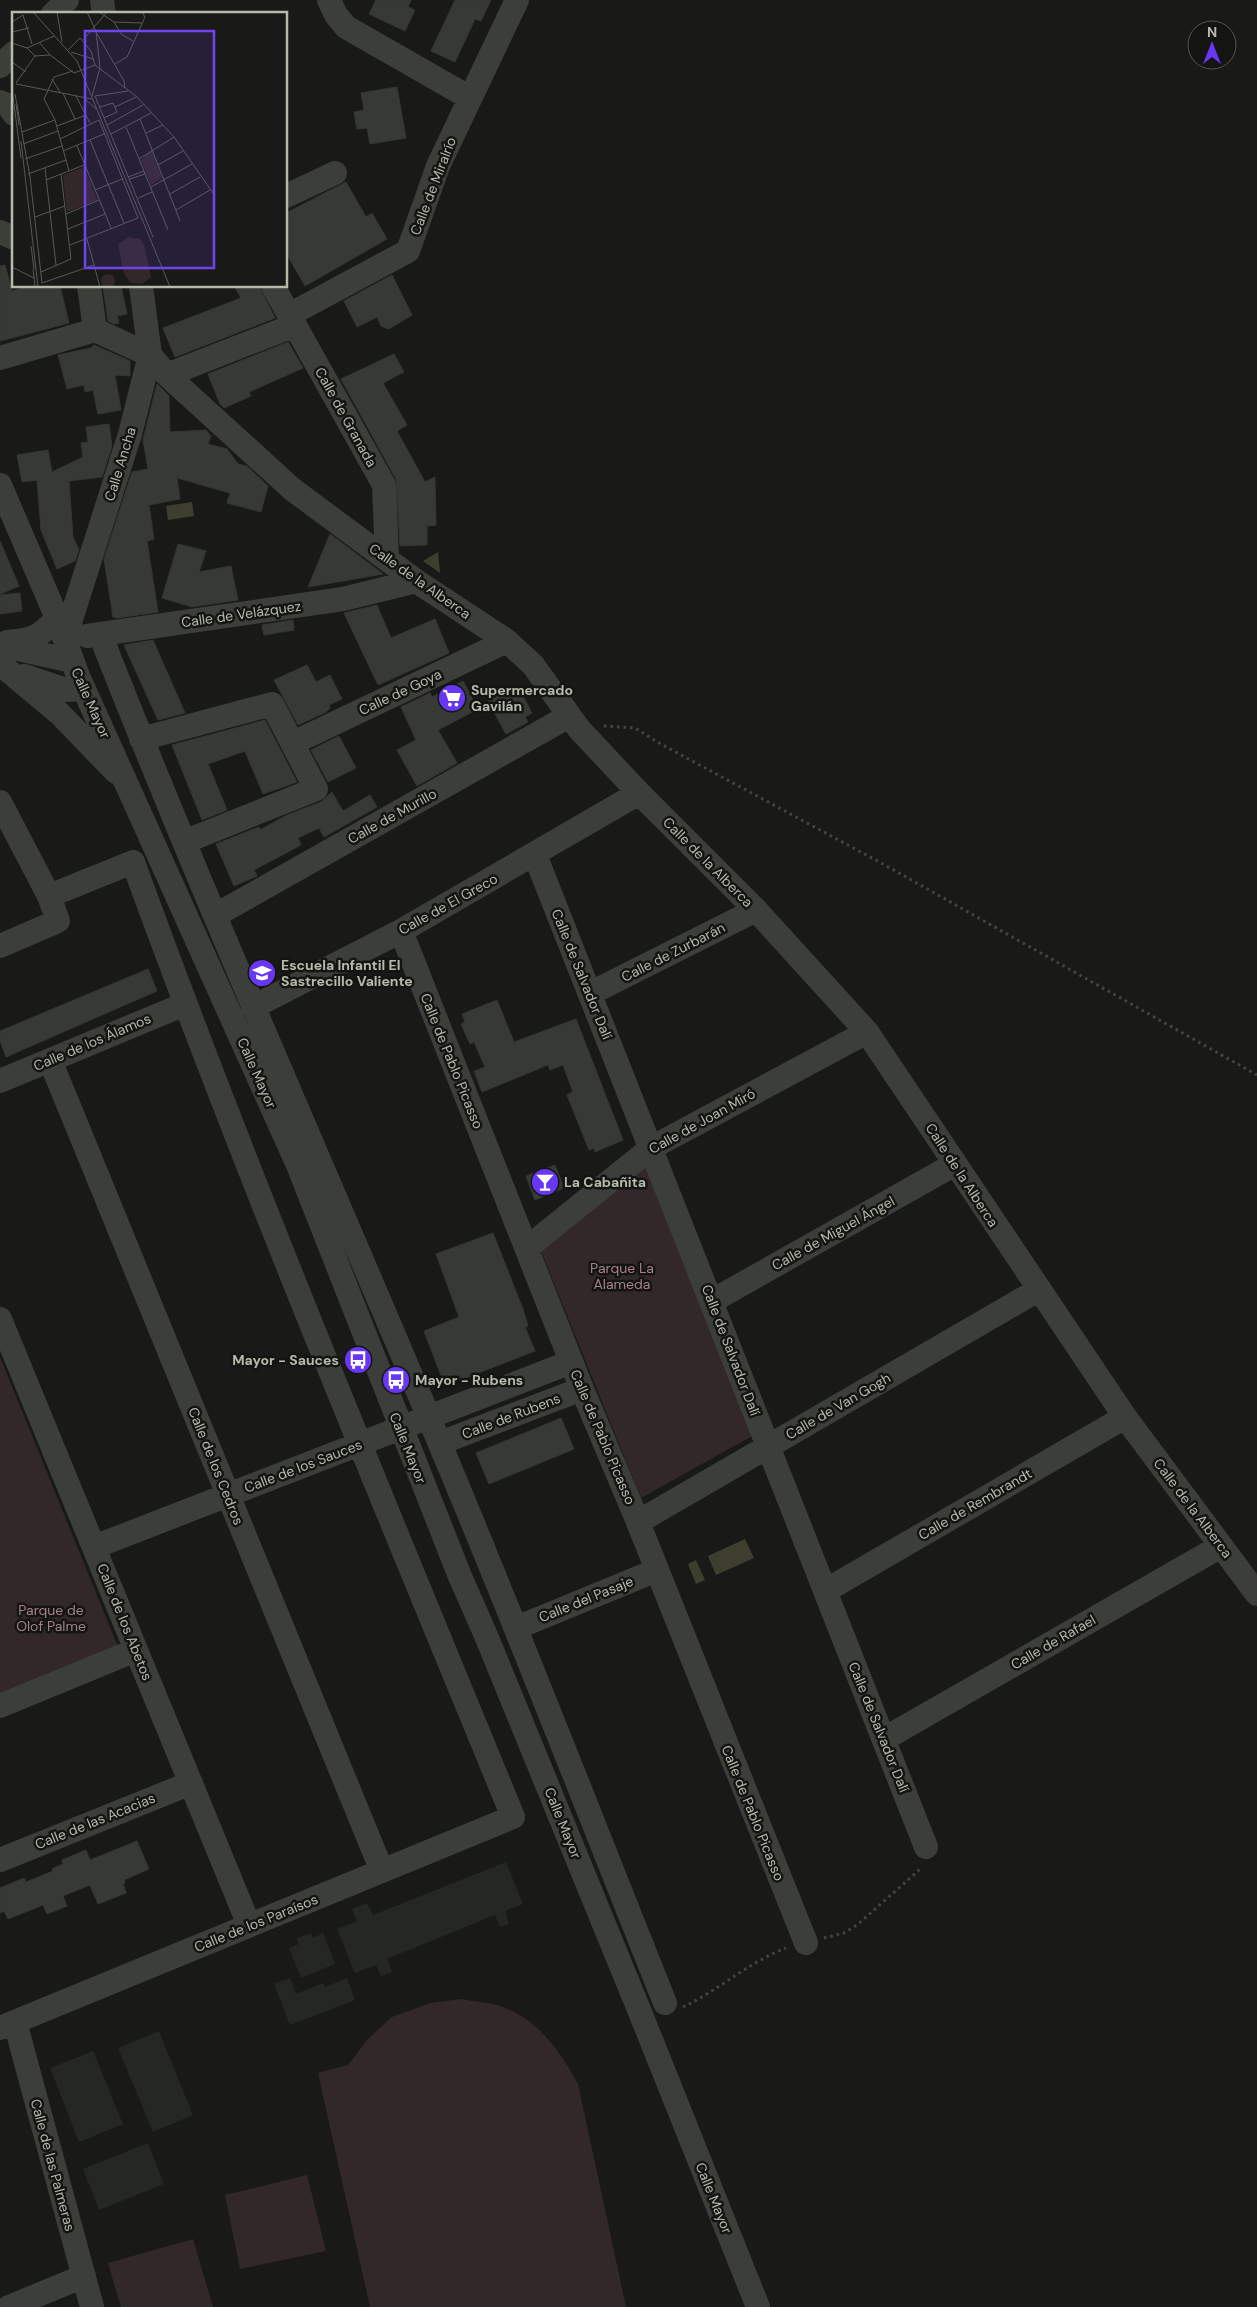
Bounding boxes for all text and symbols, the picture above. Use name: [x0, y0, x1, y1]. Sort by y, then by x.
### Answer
inset map: [12, 12, 288, 288]
north arrow: [1187, 20, 1237, 70]
text: N: [1207, 23, 1217, 41]
street label: Calle de Miralrío: [406, 134, 460, 238]
street label: Calle de Granada: [311, 364, 381, 470]
street label: Calle Ancha: [100, 425, 140, 503]
street label: Calle de la Alberca: [366, 539, 474, 623]
street label: Calle de Velázquez: [180, 597, 302, 631]
street label: Calle Mayor: [67, 665, 115, 741]
street label: Calle de Goya: [356, 665, 444, 719]
place label: Supermercado Gavilán: [471, 681, 573, 715]
supermarket icon: Supermercado Gavilán: [437, 683, 467, 713]
street label: Calle de Murillo: [344, 784, 440, 848]
street label: Calle de la Alberca: [659, 813, 757, 911]
street label: Calle de El Greco: [395, 869, 501, 939]
street label: Calle de Salvador Dalí: [548, 906, 617, 1043]
street label: Calle de Zurbarán: [618, 918, 728, 986]
place label: Escuela Infantil El Sastrecillo Valiente: [281, 956, 413, 990]
school or university icon: Escuela Infantil El Sastrecillo Valiente: [247, 958, 277, 988]
street label: Calle de Pablo Picasso: [417, 990, 487, 1132]
street label: Calle de los Álamos: [30, 1009, 154, 1075]
street label: Calle Mayor: [233, 1035, 281, 1111]
street label: Calle de Joan Miró: [646, 1084, 758, 1158]
street label: Calle de la Alberca: [922, 1120, 1002, 1230]
bar icon: La Cabañita: [530, 1167, 560, 1197]
place label: La Cabañita: [564, 1173, 646, 1191]
street label: Calle de Miguel Ángel: [768, 1192, 898, 1274]
park label: Parque La Alameda: [590, 1259, 654, 1293]
street label: Calle de Salvador Dalí: [698, 1282, 765, 1419]
bus stop icon: Mayor - Sauces: [343, 1345, 373, 1375]
place label: Mayor - Sauces: [232, 1351, 339, 1369]
bus stop icon: Mayor - Rubens: [381, 1365, 411, 1395]
street label: Calle de Pablo Picasso: [566, 1367, 640, 1507]
street label: Calle de Van Gogh: [782, 1369, 894, 1443]
place label: Mayor - Rubens: [415, 1371, 523, 1389]
street label: Calle de Rubens: [459, 1389, 563, 1443]
street label: Calle de los Cedros: [184, 1405, 248, 1527]
street label: Calle Mayor: [386, 1410, 430, 1486]
street label: Calle de los Sauces: [241, 1435, 365, 1497]
street label: Calle de la Alberca: [1150, 1455, 1236, 1561]
street label: Calle de Rembrandt: [915, 1464, 1035, 1544]
street label: Calle de los Abetos: [93, 1561, 157, 1683]
street label: Calle del Pasaje: [536, 1572, 636, 1626]
park label: Parque de Olof Palme: [16, 1601, 86, 1635]
street label: Calle de Rafael: [1007, 1610, 1099, 1674]
street label: Calle de Salvador Dalí: [845, 1659, 914, 1796]
street label: Calle de Pablo Picasso: [718, 1742, 788, 1884]
street label: Calle Mayor: [541, 1785, 585, 1861]
street label: Calle de las Acacias: [32, 1789, 158, 1853]
street label: Calle de los Paraísos: [191, 1890, 321, 1956]
street label: Calle de las Palmeras: [27, 2097, 79, 2233]
street label: Calle Mayor: [692, 2160, 736, 2236]

